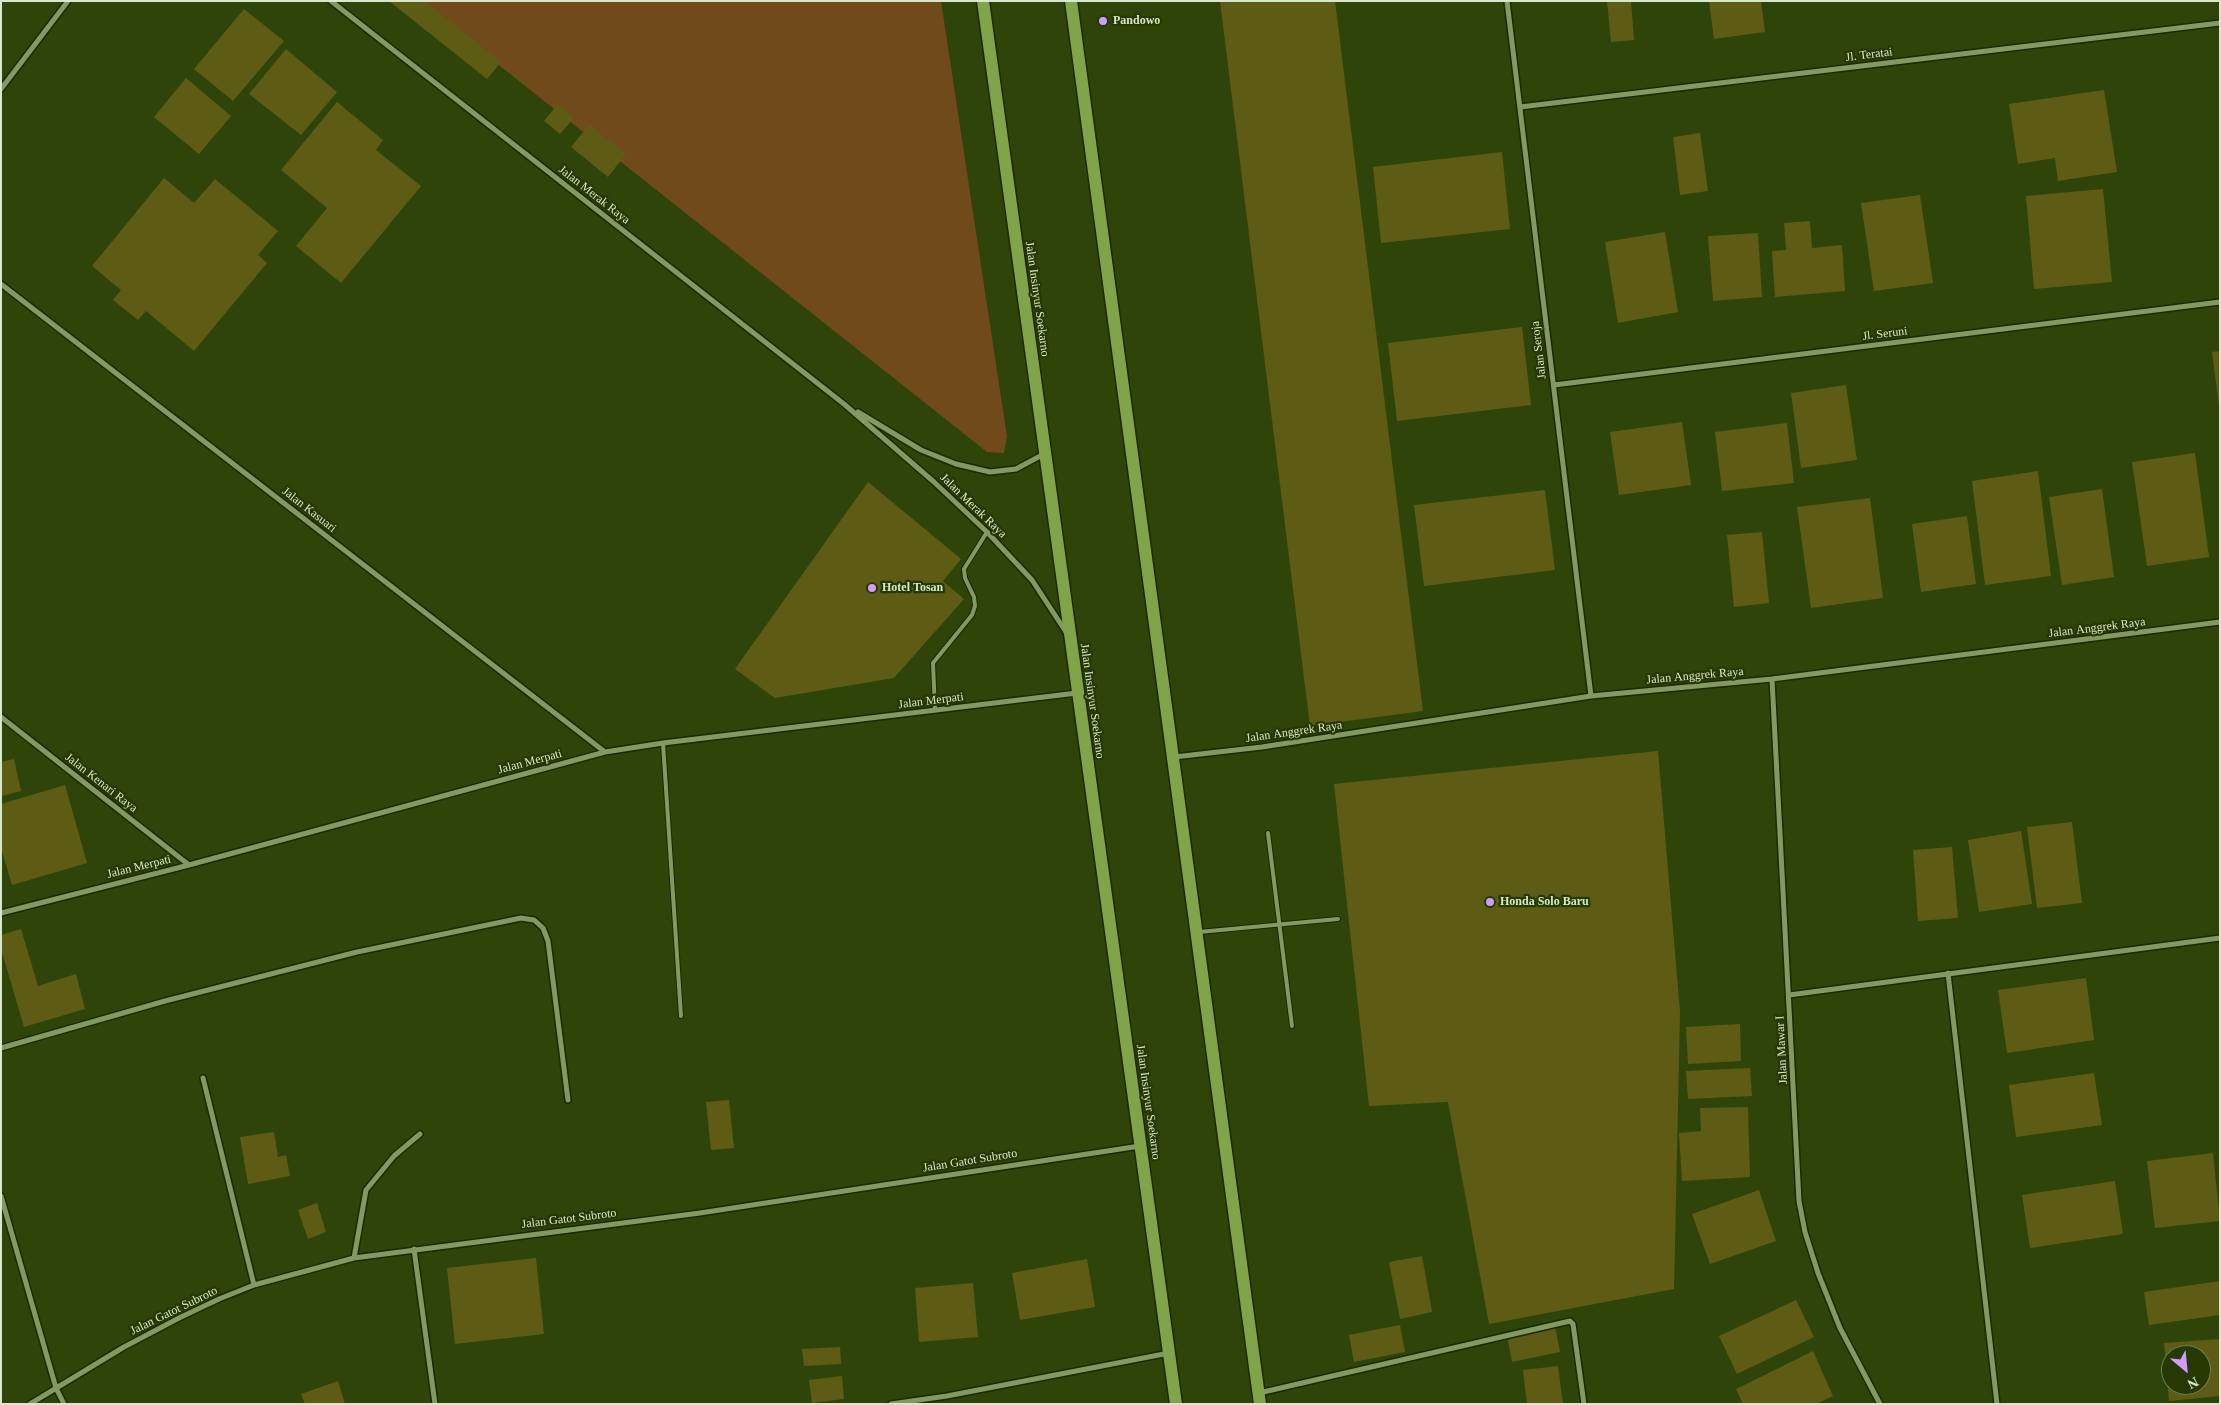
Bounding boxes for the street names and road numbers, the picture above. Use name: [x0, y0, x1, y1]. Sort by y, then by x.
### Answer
street label: Jl. Teratai: [1845, 45, 1893, 65]
street label: Jalan Merak Raya: [555, 163, 633, 227]
street label: Jalan Insinyur Soekarno: [1022, 241, 1052, 357]
street label: Jalan Seroja: [1528, 320, 1550, 380]
street label: Jl. Seruni: [1862, 324, 1908, 344]
street label: Jalan Merak Raya: [937, 471, 1009, 541]
street label: Jalan Kasuari: [279, 484, 339, 536]
street label: Jalan Anggrek Raya: [2048, 615, 2146, 641]
street label: Jalan Insinyur Soekarno: [1077, 643, 1107, 759]
street label: Jalan Anggrek Raya: [1646, 665, 1744, 687]
street label: Jalan Merpati: [898, 690, 964, 712]
street label: Jalan Anggrek Raya: [1245, 718, 1343, 746]
street label: Jalan Merpati: [496, 747, 564, 777]
street label: Jalan Kenari Raya: [62, 750, 140, 816]
street label: Jalan Merpati: [105, 852, 173, 882]
street label: Jalan Mawar I: [1773, 1015, 1791, 1085]
street label: Jalan Insinyur Soekarno: [1133, 1044, 1163, 1160]
street label: Jalan Gatot Subroto: [922, 1146, 1018, 1176]
street label: Jalan Gatot Subroto: [521, 1206, 617, 1232]
street label: Jalan Gatot Subroto: [128, 1284, 220, 1338]

